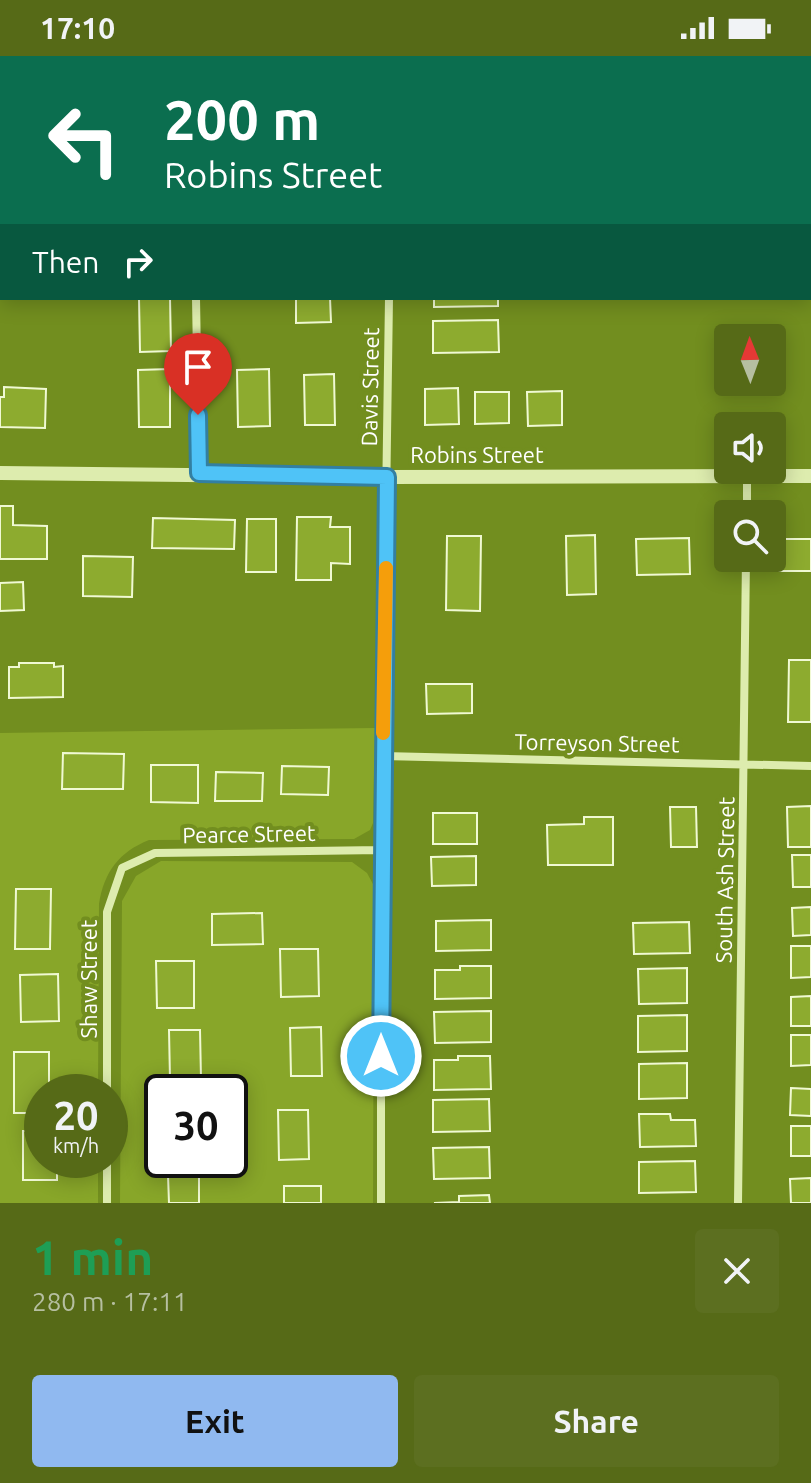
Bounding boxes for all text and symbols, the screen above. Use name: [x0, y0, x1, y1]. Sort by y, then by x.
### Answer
text: 17:10: [40, 11, 115, 45]
icon: left: [32, 88, 136, 192]
text: 200 m: [164, 88, 320, 151]
text: Robins Street: [164, 154, 382, 195]
icon: right: [116, 240, 160, 284]
text: Then: [32, 245, 100, 279]
north arrow: [714, 324, 786, 396]
map controls: [714, 324, 786, 572]
street label: Davis Street: [356, 327, 383, 447]
pin: [164, 333, 232, 415]
icon: arrive: [176, 345, 220, 389]
button: sound: [714, 412, 786, 484]
street label: Robins Street: [410, 442, 544, 467]
button: search: [714, 500, 786, 572]
street label: Torreyson Street: [514, 729, 680, 756]
street label: South Ash Street: [711, 796, 738, 963]
street label: Pearce Street: [182, 820, 316, 847]
street label: Shaw Street: [76, 919, 101, 1038]
position arrow: [339, 1014, 423, 1098]
speed limit sign: 30: [144, 1074, 248, 1178]
text: 20: [53, 1093, 99, 1138]
text: km/h: [53, 1134, 99, 1157]
button: close: [695, 1229, 779, 1313]
text: 1 min: [32, 1230, 153, 1284]
text: 280 m · 17:11: [32, 1287, 188, 1316]
button: Exit: [32, 1375, 398, 1467]
button: Share: [414, 1375, 779, 1467]

